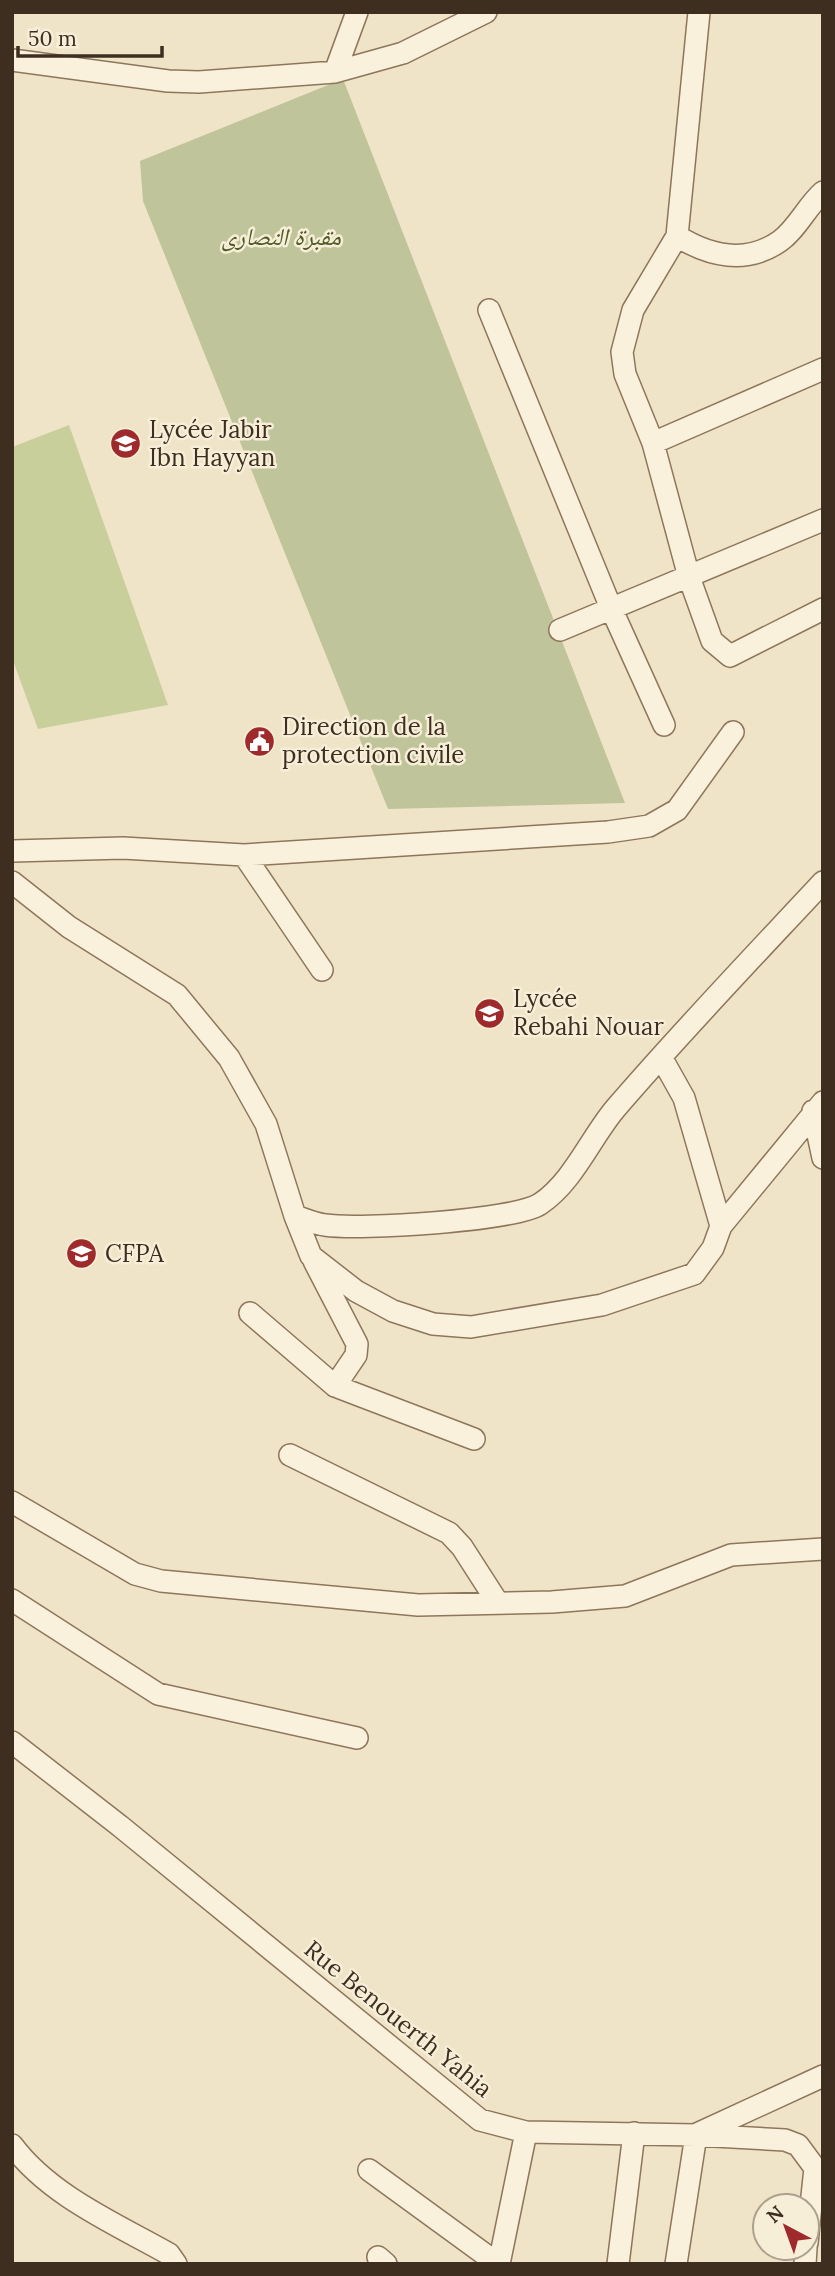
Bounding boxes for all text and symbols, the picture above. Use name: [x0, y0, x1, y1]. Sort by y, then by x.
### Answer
scale bar: [18, 14, 161, 58]
text: 50 m: [28, 25, 77, 52]
park label: مقبرة النصارى: [221, 221, 341, 252]
place label: Lycée Jabir Ibn Hayyan: [149, 414, 275, 473]
school or university icon: Lycée Jabir Ibn Hayyan: [109, 427, 143, 461]
place label: Direction de la protection civile: [282, 711, 464, 770]
public building icon: Direction de la protection civile: [242, 724, 276, 758]
place label: Lycée Rebahi Nouar: [513, 983, 664, 1042]
school or university icon: Lycée Rebahi Nouar: [473, 996, 507, 1030]
school or university icon: CFPA: [65, 1237, 99, 1271]
place label: CFPA: [105, 1238, 165, 1269]
street label: Rue Benouerth Yahia: [298, 1933, 499, 2104]
north arrow: [751, 2192, 821, 2262]
text: N: [761, 2200, 788, 2228]

